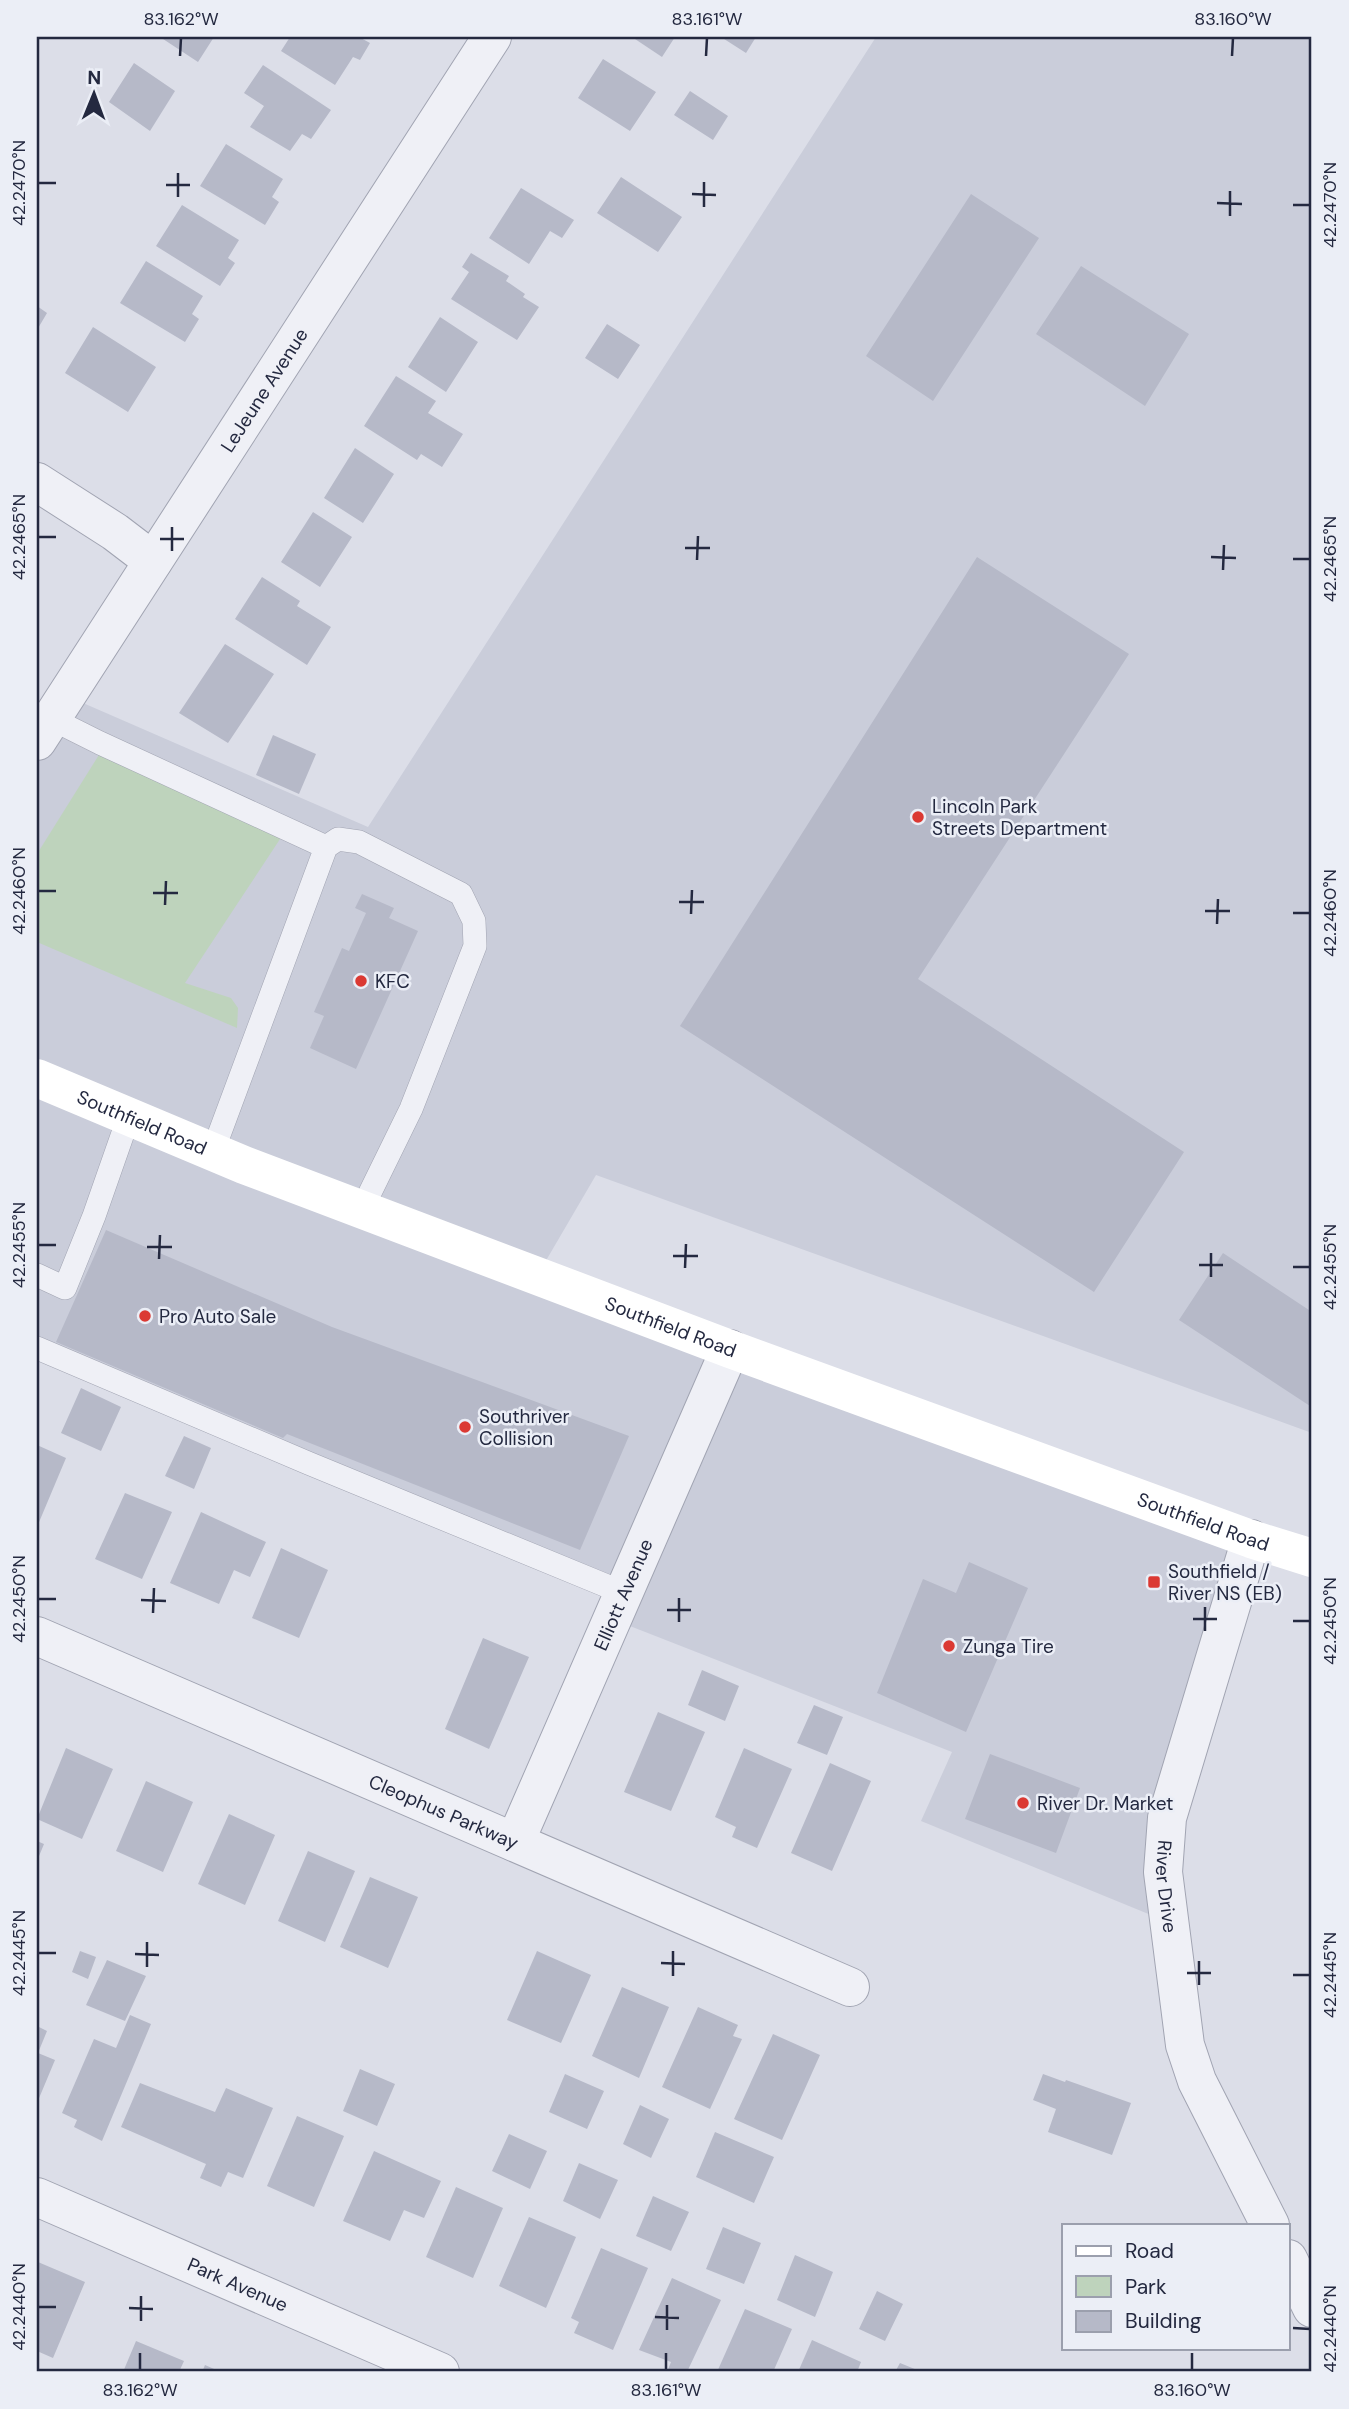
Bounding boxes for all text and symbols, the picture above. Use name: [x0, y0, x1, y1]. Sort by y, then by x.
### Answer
text: 83.162°W: [143, 7, 219, 31]
text: 83.161°W: [672, 7, 742, 31]
text: 83.160°W: [1194, 7, 1272, 31]
north arrow: [60, 60, 130, 130]
text: N: [87, 65, 101, 90]
text: 42.2470°N: [7, 140, 31, 226]
text: 42.2470°N: [1318, 162, 1342, 248]
street label: LeJeune Avenue: [215, 323, 314, 457]
text: 42.2465°N: [7, 494, 31, 580]
text: 42.2465°N: [1318, 516, 1342, 602]
place label: Lincoln Park Streets Department: [932, 794, 1107, 841]
marker: Lincoln Park Streets Department: [910, 809, 926, 825]
text: 42.2460°N: [7, 847, 31, 935]
text: 42.2460°N: [1318, 869, 1342, 957]
place label: KFC: [375, 969, 410, 994]
marker: KFC: [353, 973, 369, 989]
street label: Southfield Road: [73, 1084, 211, 1161]
text: 42.2455°N: [7, 1202, 31, 1288]
text: 42.2455°N: [1318, 1224, 1342, 1310]
street label: Southfield Road: [601, 1291, 740, 1363]
place label: Pro Auto Sale: [159, 1304, 276, 1329]
marker: Pro Auto Sale: [137, 1308, 153, 1324]
place label: Southriver Collision: [479, 1404, 570, 1451]
marker: Southriver Collision: [457, 1419, 473, 1435]
street label: Southfield Road: [1134, 1487, 1272, 1557]
street label: Elliott Avenue: [588, 1535, 659, 1654]
text: 42.2450°N: [7, 1555, 31, 1643]
place label: Southfield / River NS (EB): [1168, 1559, 1282, 1606]
marker: Southfield / River NS (EB): [1146, 1574, 1162, 1590]
text: 42.2450°N: [1318, 1577, 1342, 1665]
place label: Zunga Tire: [963, 1634, 1054, 1659]
marker: Zunga Tire: [941, 1638, 957, 1654]
street label: Cleophus Parkway: [365, 1769, 523, 1856]
place label: River Dr. Market: [1037, 1791, 1174, 1816]
marker: River Dr. Market: [1015, 1795, 1031, 1811]
street label: River Drive: [1150, 1839, 1183, 1934]
text: 42.2445°N: [7, 1910, 31, 1996]
text: 42.2445°N: [1318, 1932, 1342, 2018]
legend: [1062, 2224, 1290, 2350]
text: Road: [1125, 2237, 1174, 2265]
street label: Park Avenue: [184, 2252, 292, 2318]
text: 42.2440°N: [7, 2263, 31, 2351]
text: Park: [1125, 2273, 1167, 2301]
text: 42.2440°N: [1318, 2285, 1342, 2373]
text: Building: [1125, 2307, 1202, 2335]
text: 83.162°W: [102, 2378, 178, 2402]
text: 83.161°W: [631, 2378, 701, 2402]
text: 83.160°W: [1153, 2378, 1231, 2402]

